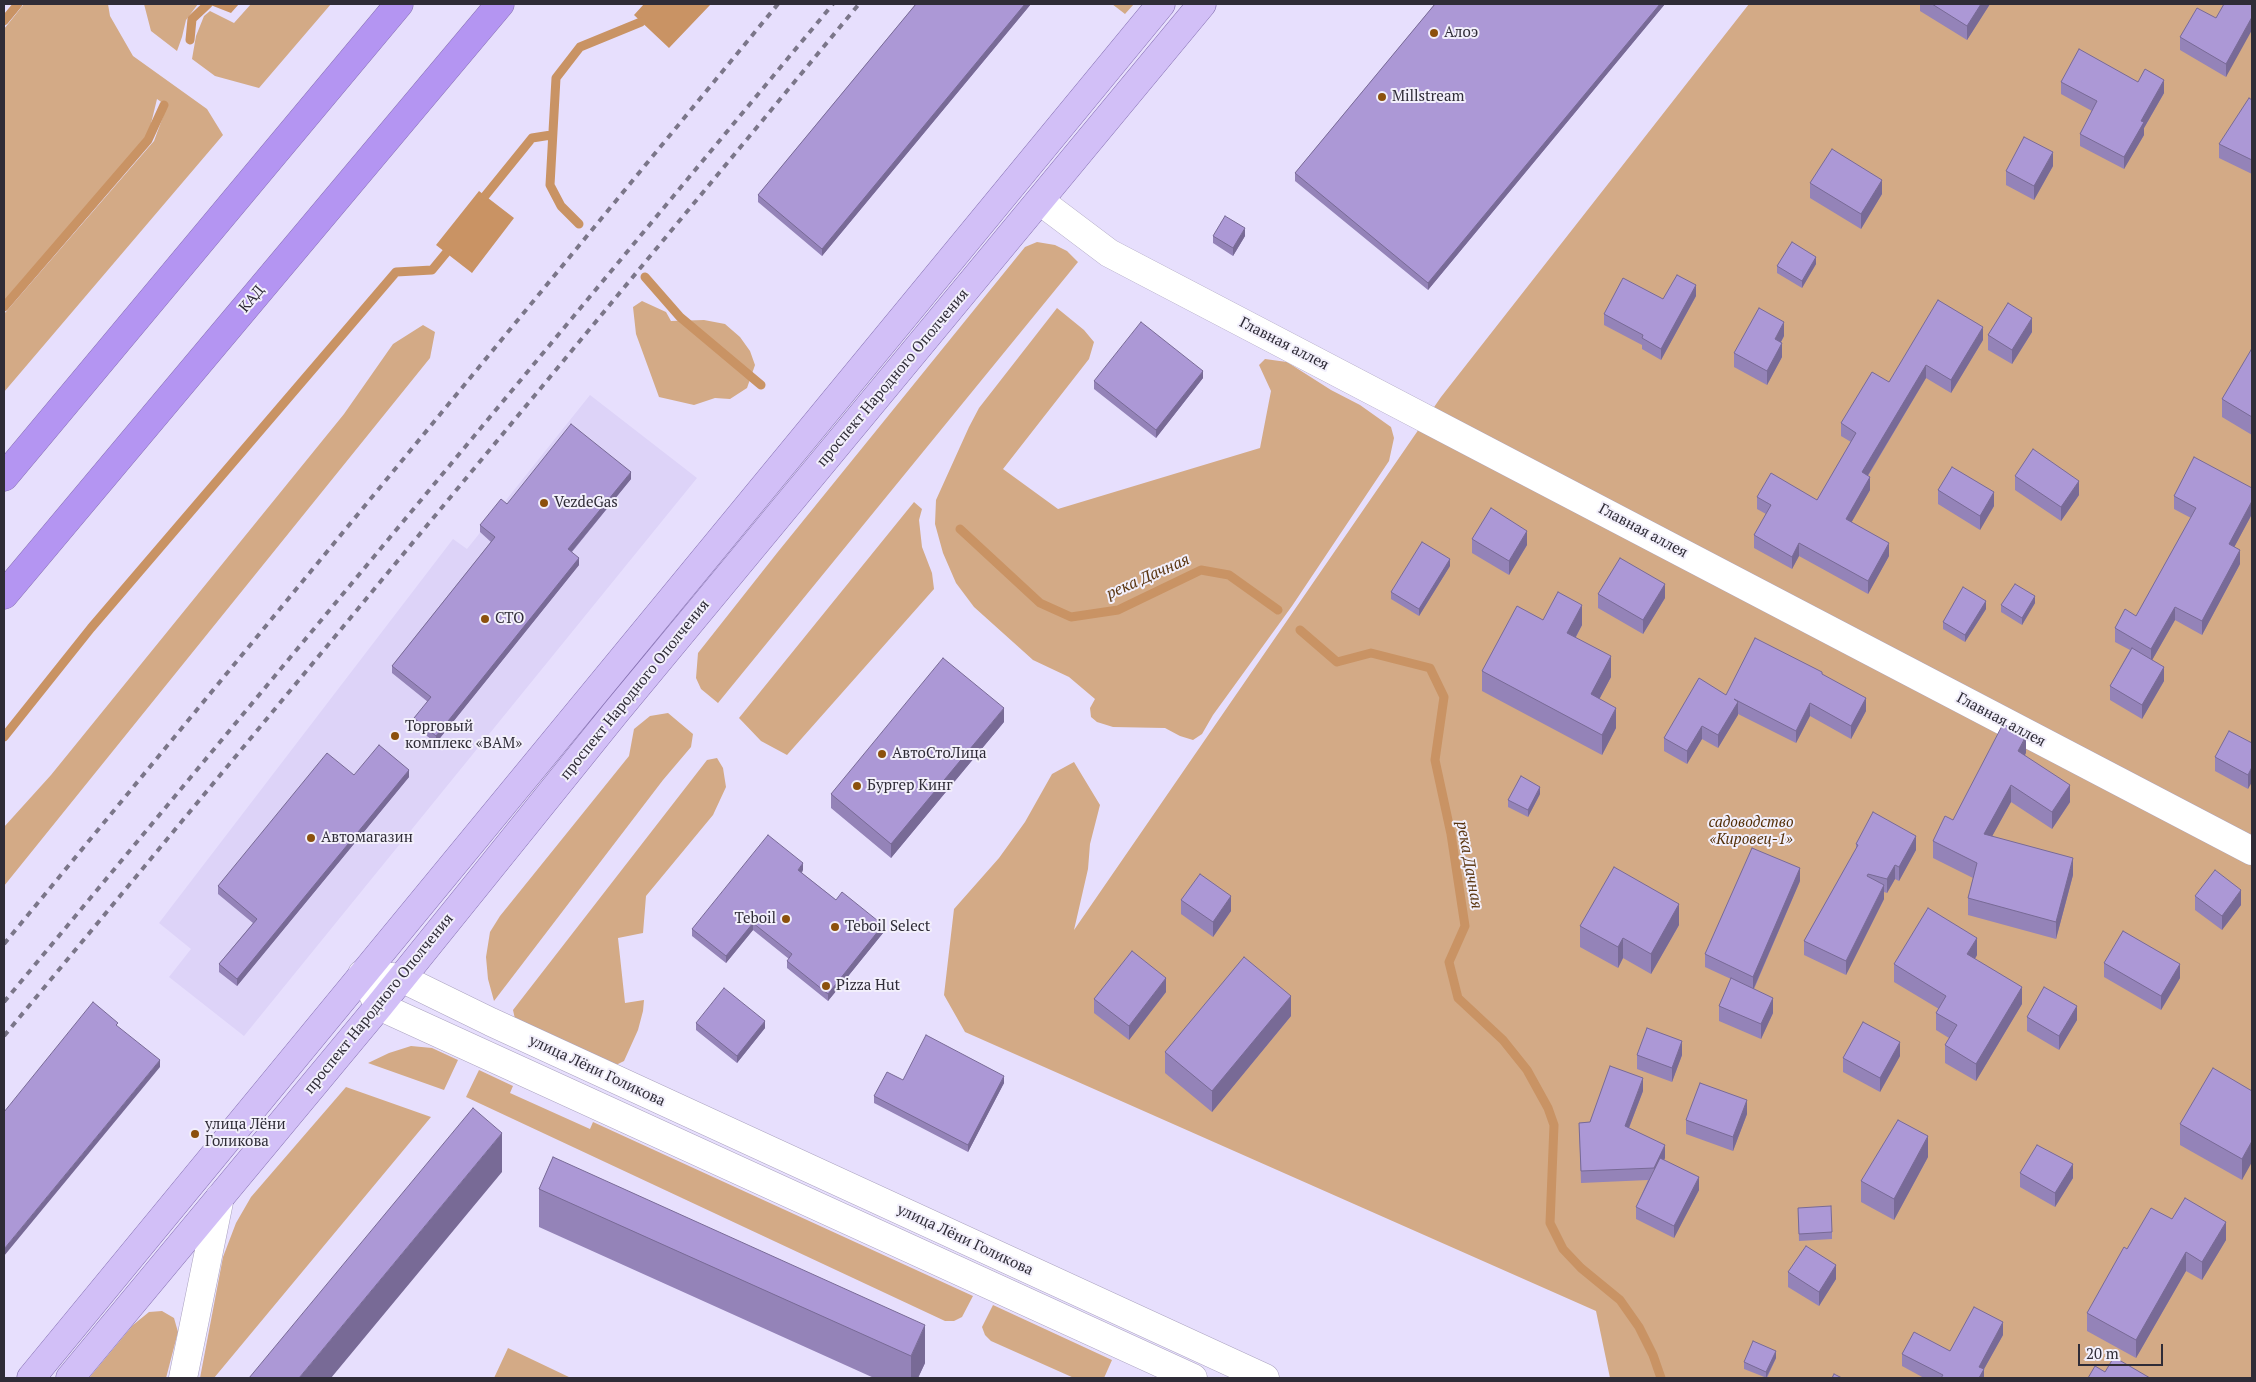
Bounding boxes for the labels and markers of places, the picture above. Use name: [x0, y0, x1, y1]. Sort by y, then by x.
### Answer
place label: Алоэ: [1444, 24, 1478, 42]
marker: Алоэ: [1428, 27, 1440, 39]
place label: Millstream: [1392, 88, 1464, 106]
marker: Millstream: [1376, 91, 1388, 103]
place label: VezdeGas: [554, 494, 618, 512]
marker: VezdeGas: [538, 497, 550, 509]
place label: СТО: [495, 610, 524, 628]
marker: СТО: [479, 613, 491, 625]
place label: Торговый комплекс «ВАМ»: [405, 718, 522, 753]
marker: Торговый комплекс «ВАМ»: [389, 730, 401, 742]
place label: АвтоСтоЛица: [892, 745, 987, 763]
marker: АвтоСтоЛица: [876, 748, 888, 760]
place label: Бургер Кинг: [867, 777, 953, 795]
marker: Бургер Кинг: [851, 780, 863, 792]
place label: Автомагазин: [321, 829, 413, 847]
marker: Автомагазин: [305, 832, 317, 844]
place label: Teboil: [735, 910, 776, 928]
marker: Teboil: [780, 913, 792, 925]
place label: Teboil Select: [845, 918, 930, 936]
marker: Teboil Select: [829, 921, 841, 933]
place label: Pizza Hut: [836, 977, 900, 995]
marker: Pizza Hut: [820, 980, 832, 992]
place label: улица Лёни Голикова: [205, 1116, 286, 1151]
marker: улица Лёни Голикова: [189, 1128, 201, 1140]

